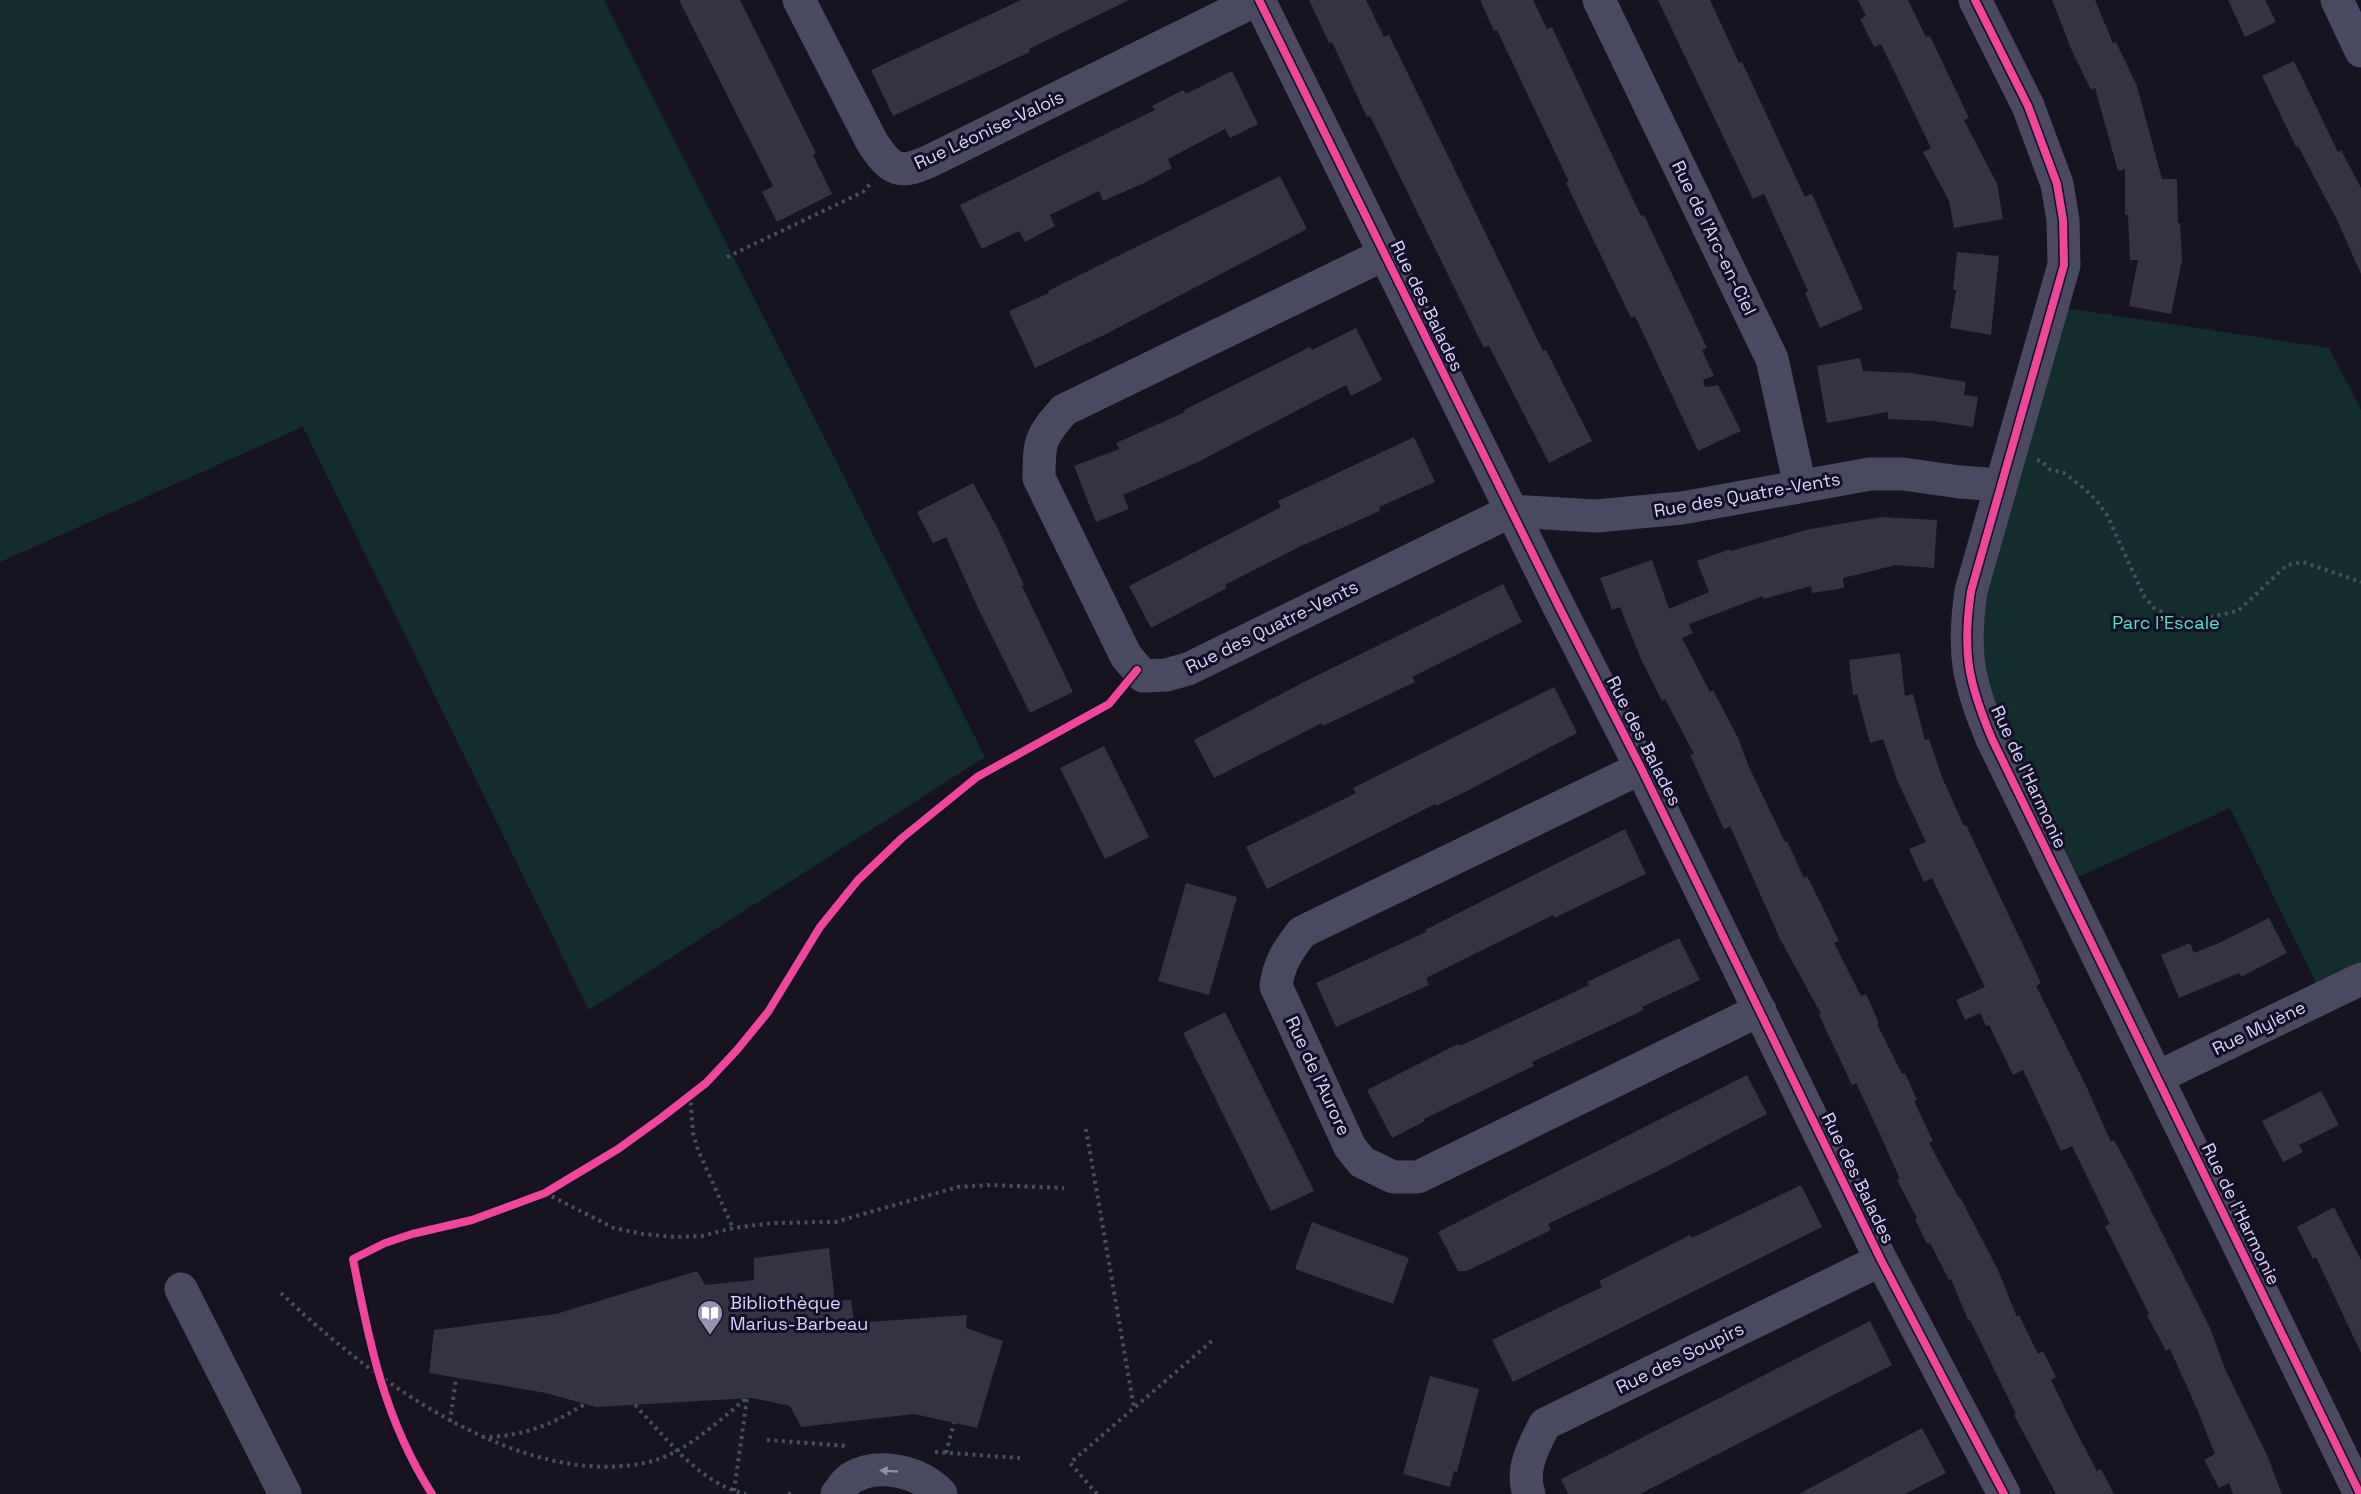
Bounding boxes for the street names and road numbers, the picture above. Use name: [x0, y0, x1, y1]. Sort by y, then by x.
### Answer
street label: Rue Léonise-Valois: [910, 85, 1067, 174]
street label: Rue de l'Arc-en-Ciel: [1667, 157, 1762, 319]
street label: Rue des Balades: [1386, 237, 1469, 375]
street label: Rue des Quatre-Vents: [1652, 467, 1842, 522]
street label: Rue des Quatre-Vents: [1182, 575, 1362, 678]
street label: Rue des Balades: [1602, 672, 1687, 809]
street label: Rue de l'Harmonie: [1986, 702, 2073, 852]
street label: Rue Mylène: [2208, 995, 2309, 1060]
street label: Rue de l'Aurore: [1281, 1012, 1356, 1139]
street label: Rue des Balades: [1817, 1109, 1900, 1247]
street label: Rue de l'Harmonie: [2197, 1139, 2286, 1289]
street label: Rue des Soupirs: [1612, 1317, 1747, 1398]

